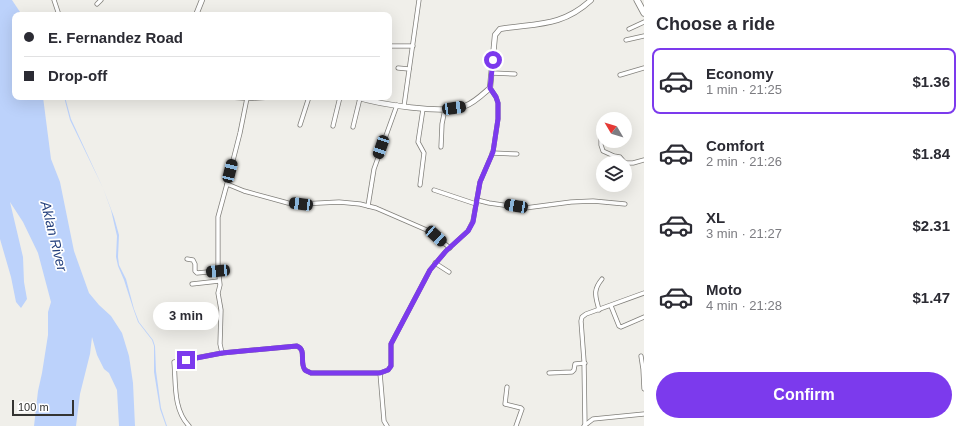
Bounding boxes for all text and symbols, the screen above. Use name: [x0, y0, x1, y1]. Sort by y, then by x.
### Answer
text: Choose a ride: [656, 14, 775, 34]
text: E. Fernandez Road: [48, 29, 183, 46]
route start: [484, 51, 502, 69]
icon: car: [658, 63, 694, 99]
text: Economy: [706, 65, 774, 82]
text: Drop-off: [48, 67, 107, 84]
text: $1.36: [912, 73, 950, 90]
text: 1 min · 21:25: [706, 82, 782, 97]
car: [441, 100, 467, 116]
north arrow: [596, 112, 632, 148]
map controls: [596, 112, 632, 192]
car: [371, 134, 391, 160]
icon: car: [658, 135, 694, 171]
text: Comfort: [706, 137, 764, 154]
text: $1.84: [912, 145, 950, 162]
text: 2 min · 21:26: [706, 154, 782, 169]
button: layers: [596, 156, 632, 192]
car: [221, 158, 239, 184]
car: [288, 197, 314, 211]
water label: Aklan River: [37, 198, 71, 274]
car: [503, 198, 529, 214]
icon: car: [658, 207, 694, 243]
text: XL: [706, 209, 725, 226]
text: $2.31: [912, 217, 950, 234]
car: [423, 224, 449, 248]
text: 3 min · 21:27: [706, 226, 782, 241]
car: [206, 264, 230, 278]
icon: car: [658, 279, 694, 315]
text: Moto: [706, 281, 742, 298]
text: $1.47: [912, 289, 950, 306]
text: 4 min · 21:28: [706, 298, 782, 313]
callout: 3 min: [153, 302, 219, 330]
text: 3 min: [169, 308, 203, 323]
route end: [177, 351, 195, 369]
button: Confirm: [656, 372, 952, 418]
scale bar: [12, 398, 74, 417]
text: 100 m: [18, 401, 49, 413]

